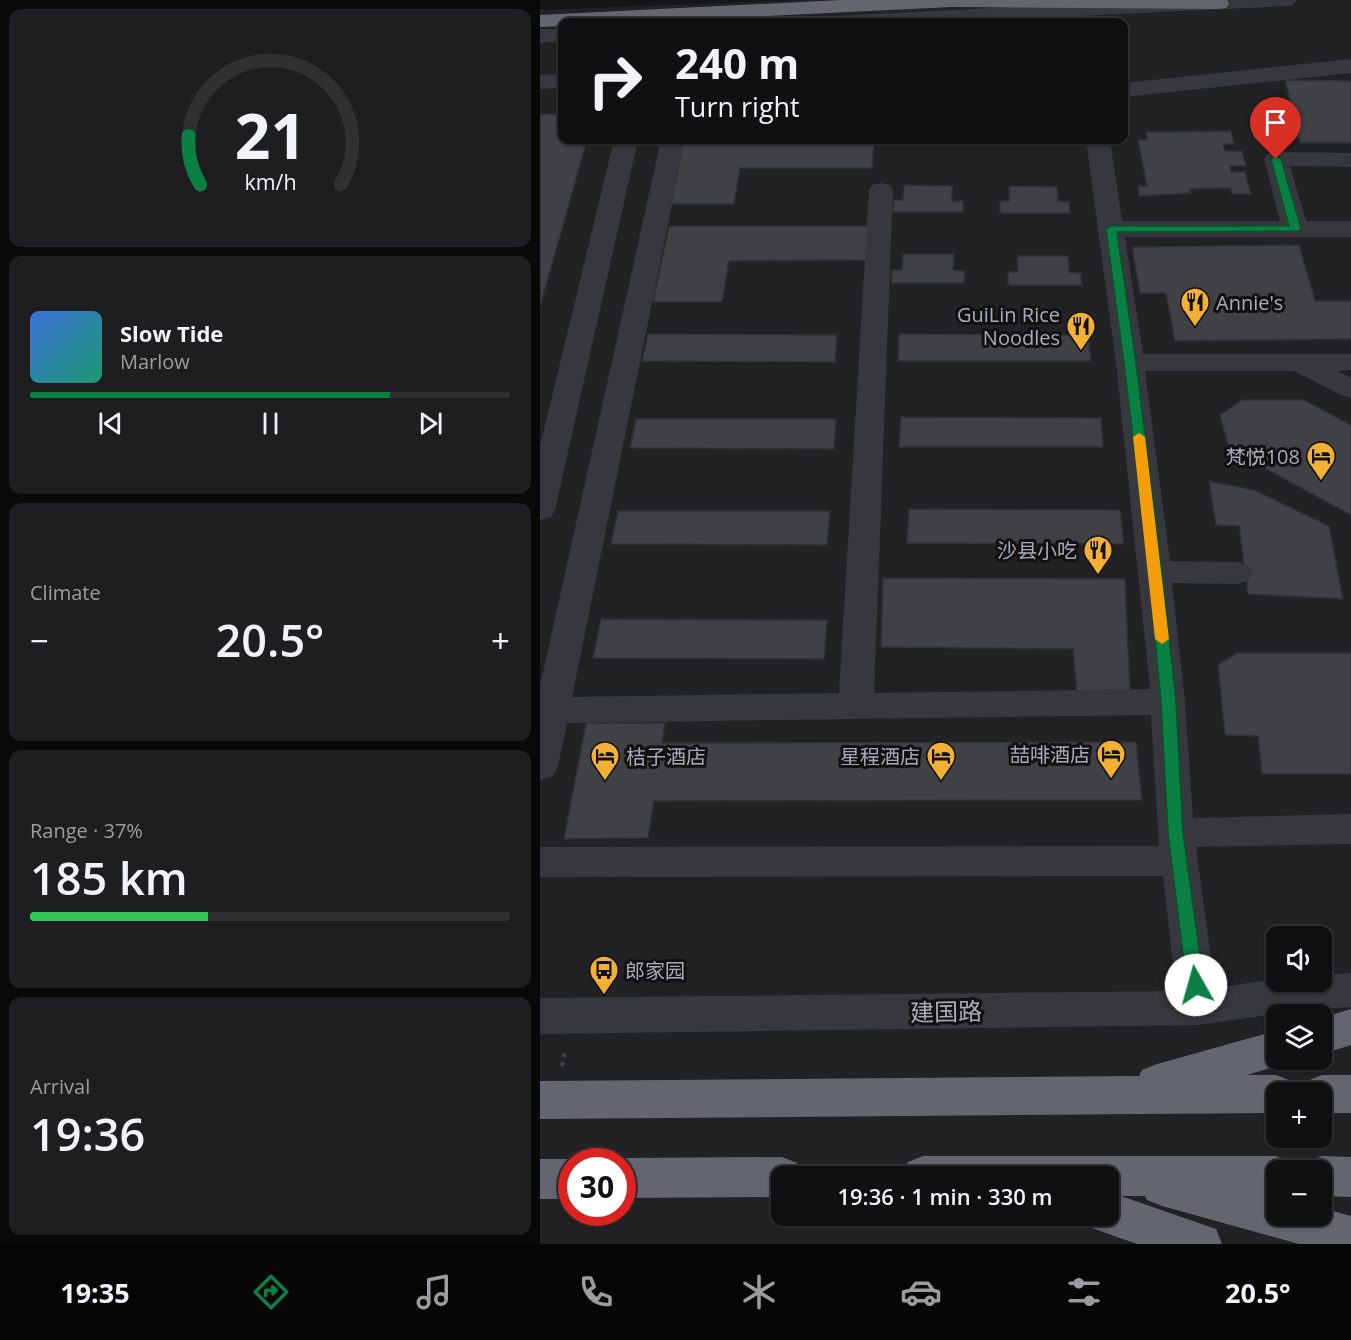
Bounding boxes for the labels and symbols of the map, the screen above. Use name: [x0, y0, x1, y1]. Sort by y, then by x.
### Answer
pin: [1250, 97, 1301, 159]
restaurant icon: Annie's: [1179, 286, 1211, 328]
place label: Annie's: [1216, 289, 1283, 316]
place label: GuiLin Rice Noodles: [957, 301, 1060, 351]
restaurant icon: GuiLin Rice Noodles: [1065, 310, 1097, 352]
hotel icon: 梵悦108: [1305, 440, 1337, 482]
place label: 梵悦108: [1226, 443, 1300, 470]
restaurant icon: 沙县小吃: [1082, 534, 1114, 576]
place label: 沙县小吃: [997, 537, 1077, 564]
hotel icon: 喆啡酒店: [1095, 738, 1127, 780]
hotel icon: 桔子酒店: [589, 740, 621, 782]
hotel icon: 星程酒店: [925, 740, 957, 782]
place label: 喆啡酒店: [1010, 741, 1090, 768]
place label: 桔子酒店: [626, 743, 706, 770]
place label: 星程酒店: [840, 743, 920, 770]
position arrow: [1164, 953, 1228, 1017]
bus stop icon: 郎家园: [588, 954, 620, 996]
place label: 郎家园: [625, 957, 685, 984]
street label: 建国路: [910, 994, 982, 1028]
speed limit sign: 30: [558, 1148, 636, 1226]

